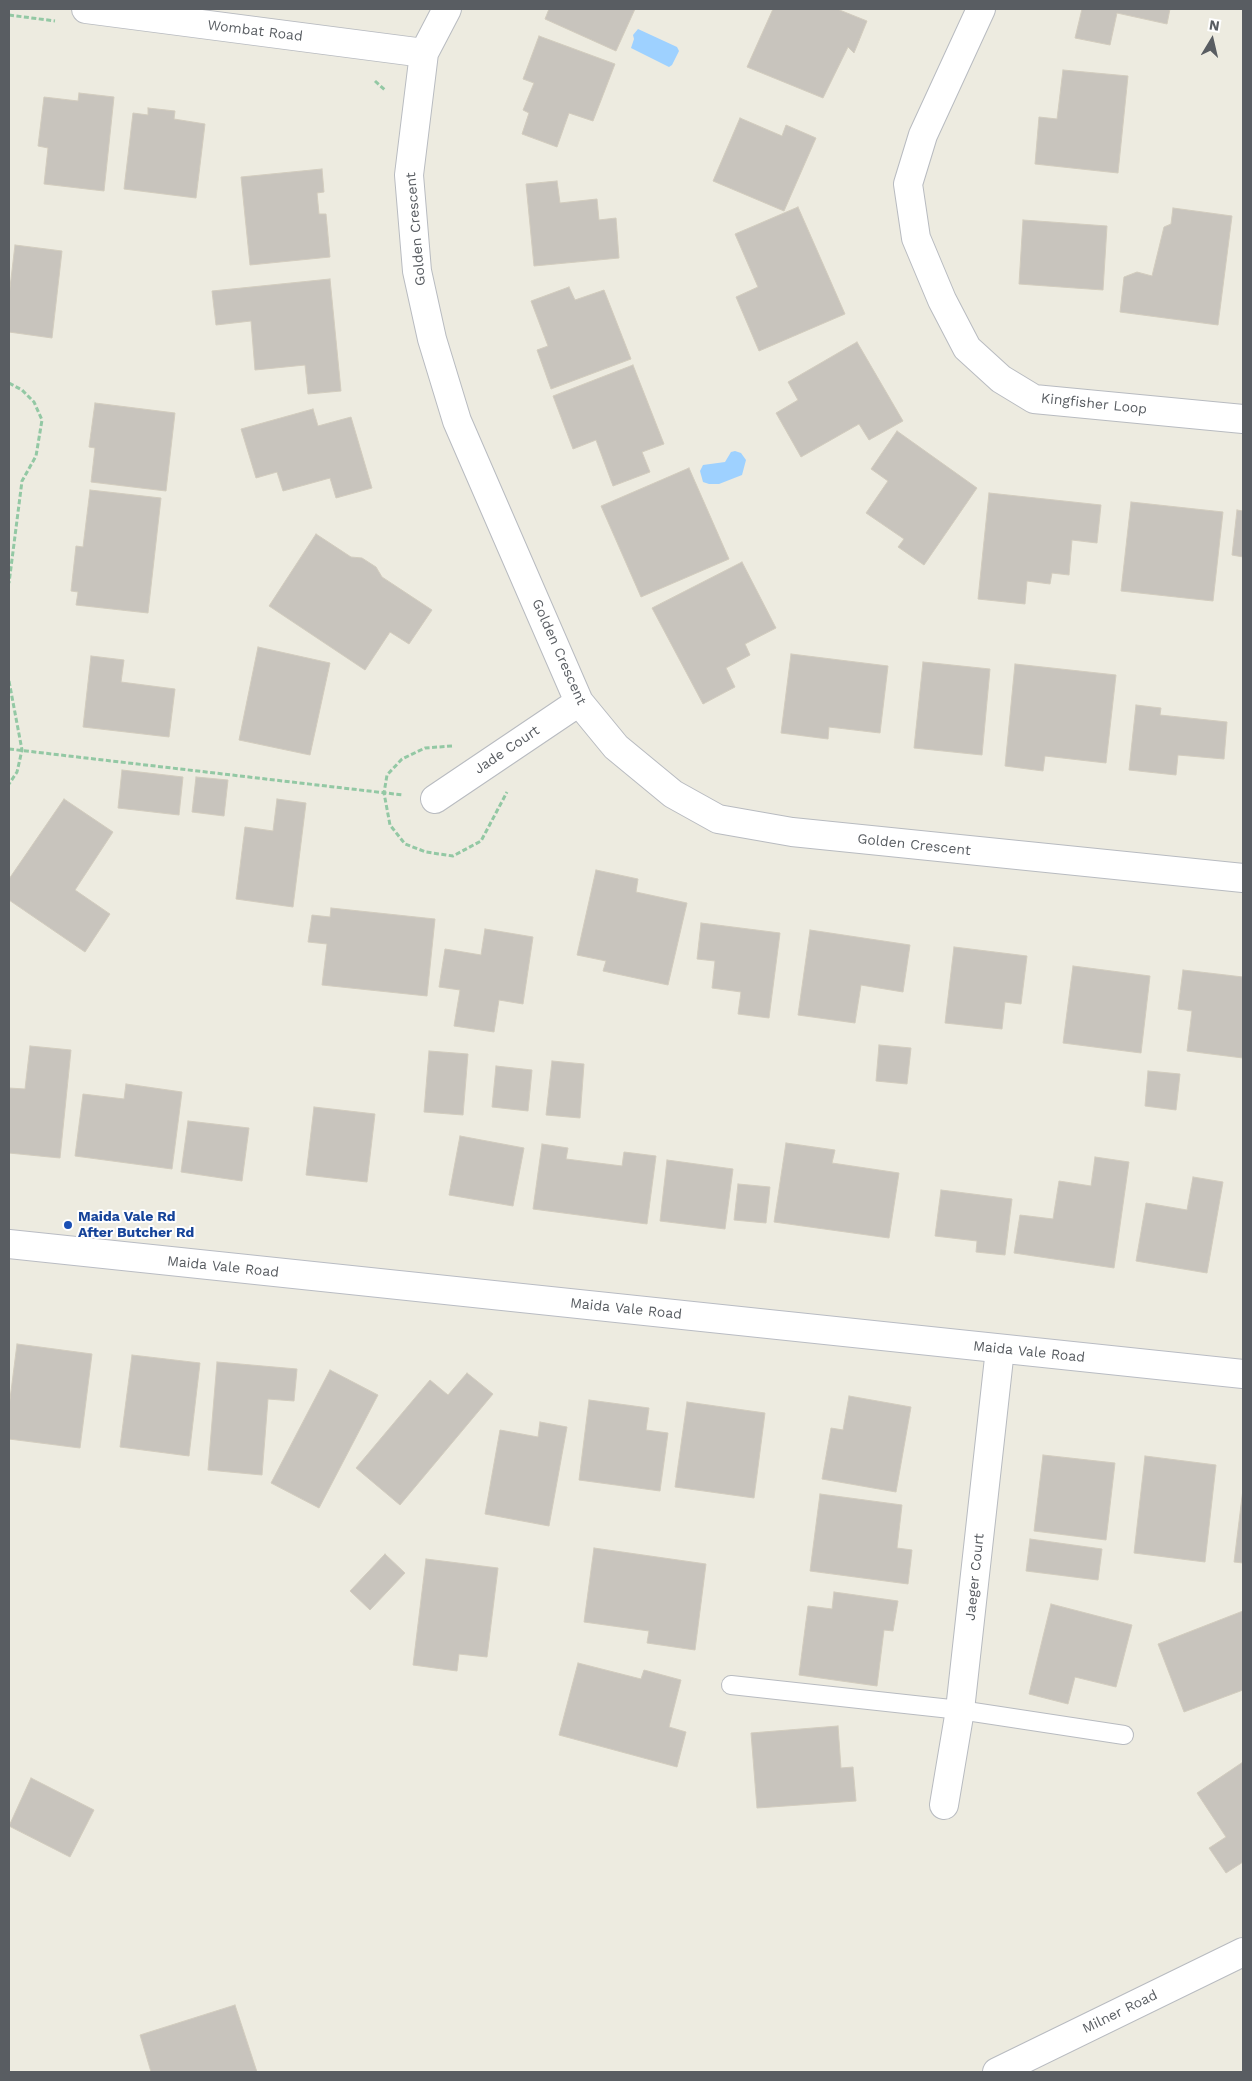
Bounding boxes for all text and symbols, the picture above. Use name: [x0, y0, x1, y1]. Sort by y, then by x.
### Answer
north arrow: [1187, 15, 1237, 65]
text: N: [1208, 16, 1221, 34]
street label: Wombat Road: [206, 17, 304, 45]
street label: Golden Crescent: [403, 171, 429, 287]
street label: Kingfisher Loop: [1040, 390, 1148, 418]
street label: Golden Crescent: [528, 597, 590, 707]
street label: Jade Court: [471, 722, 543, 778]
street label: Golden Crescent: [856, 831, 972, 859]
place label: Maida Vale Rd After Butcher Rd: [78, 1209, 194, 1242]
marker: Maida Vale Rd After Butcher Rd: [62, 1219, 74, 1231]
street label: Maida Vale Road: [166, 1253, 280, 1281]
street label: Maida Vale Road: [569, 1295, 683, 1323]
street label: Maida Vale Road: [972, 1338, 1086, 1366]
street label: Jaeger Court: [962, 1533, 988, 1621]
street label: Milner Road: [1080, 1987, 1160, 2037]

